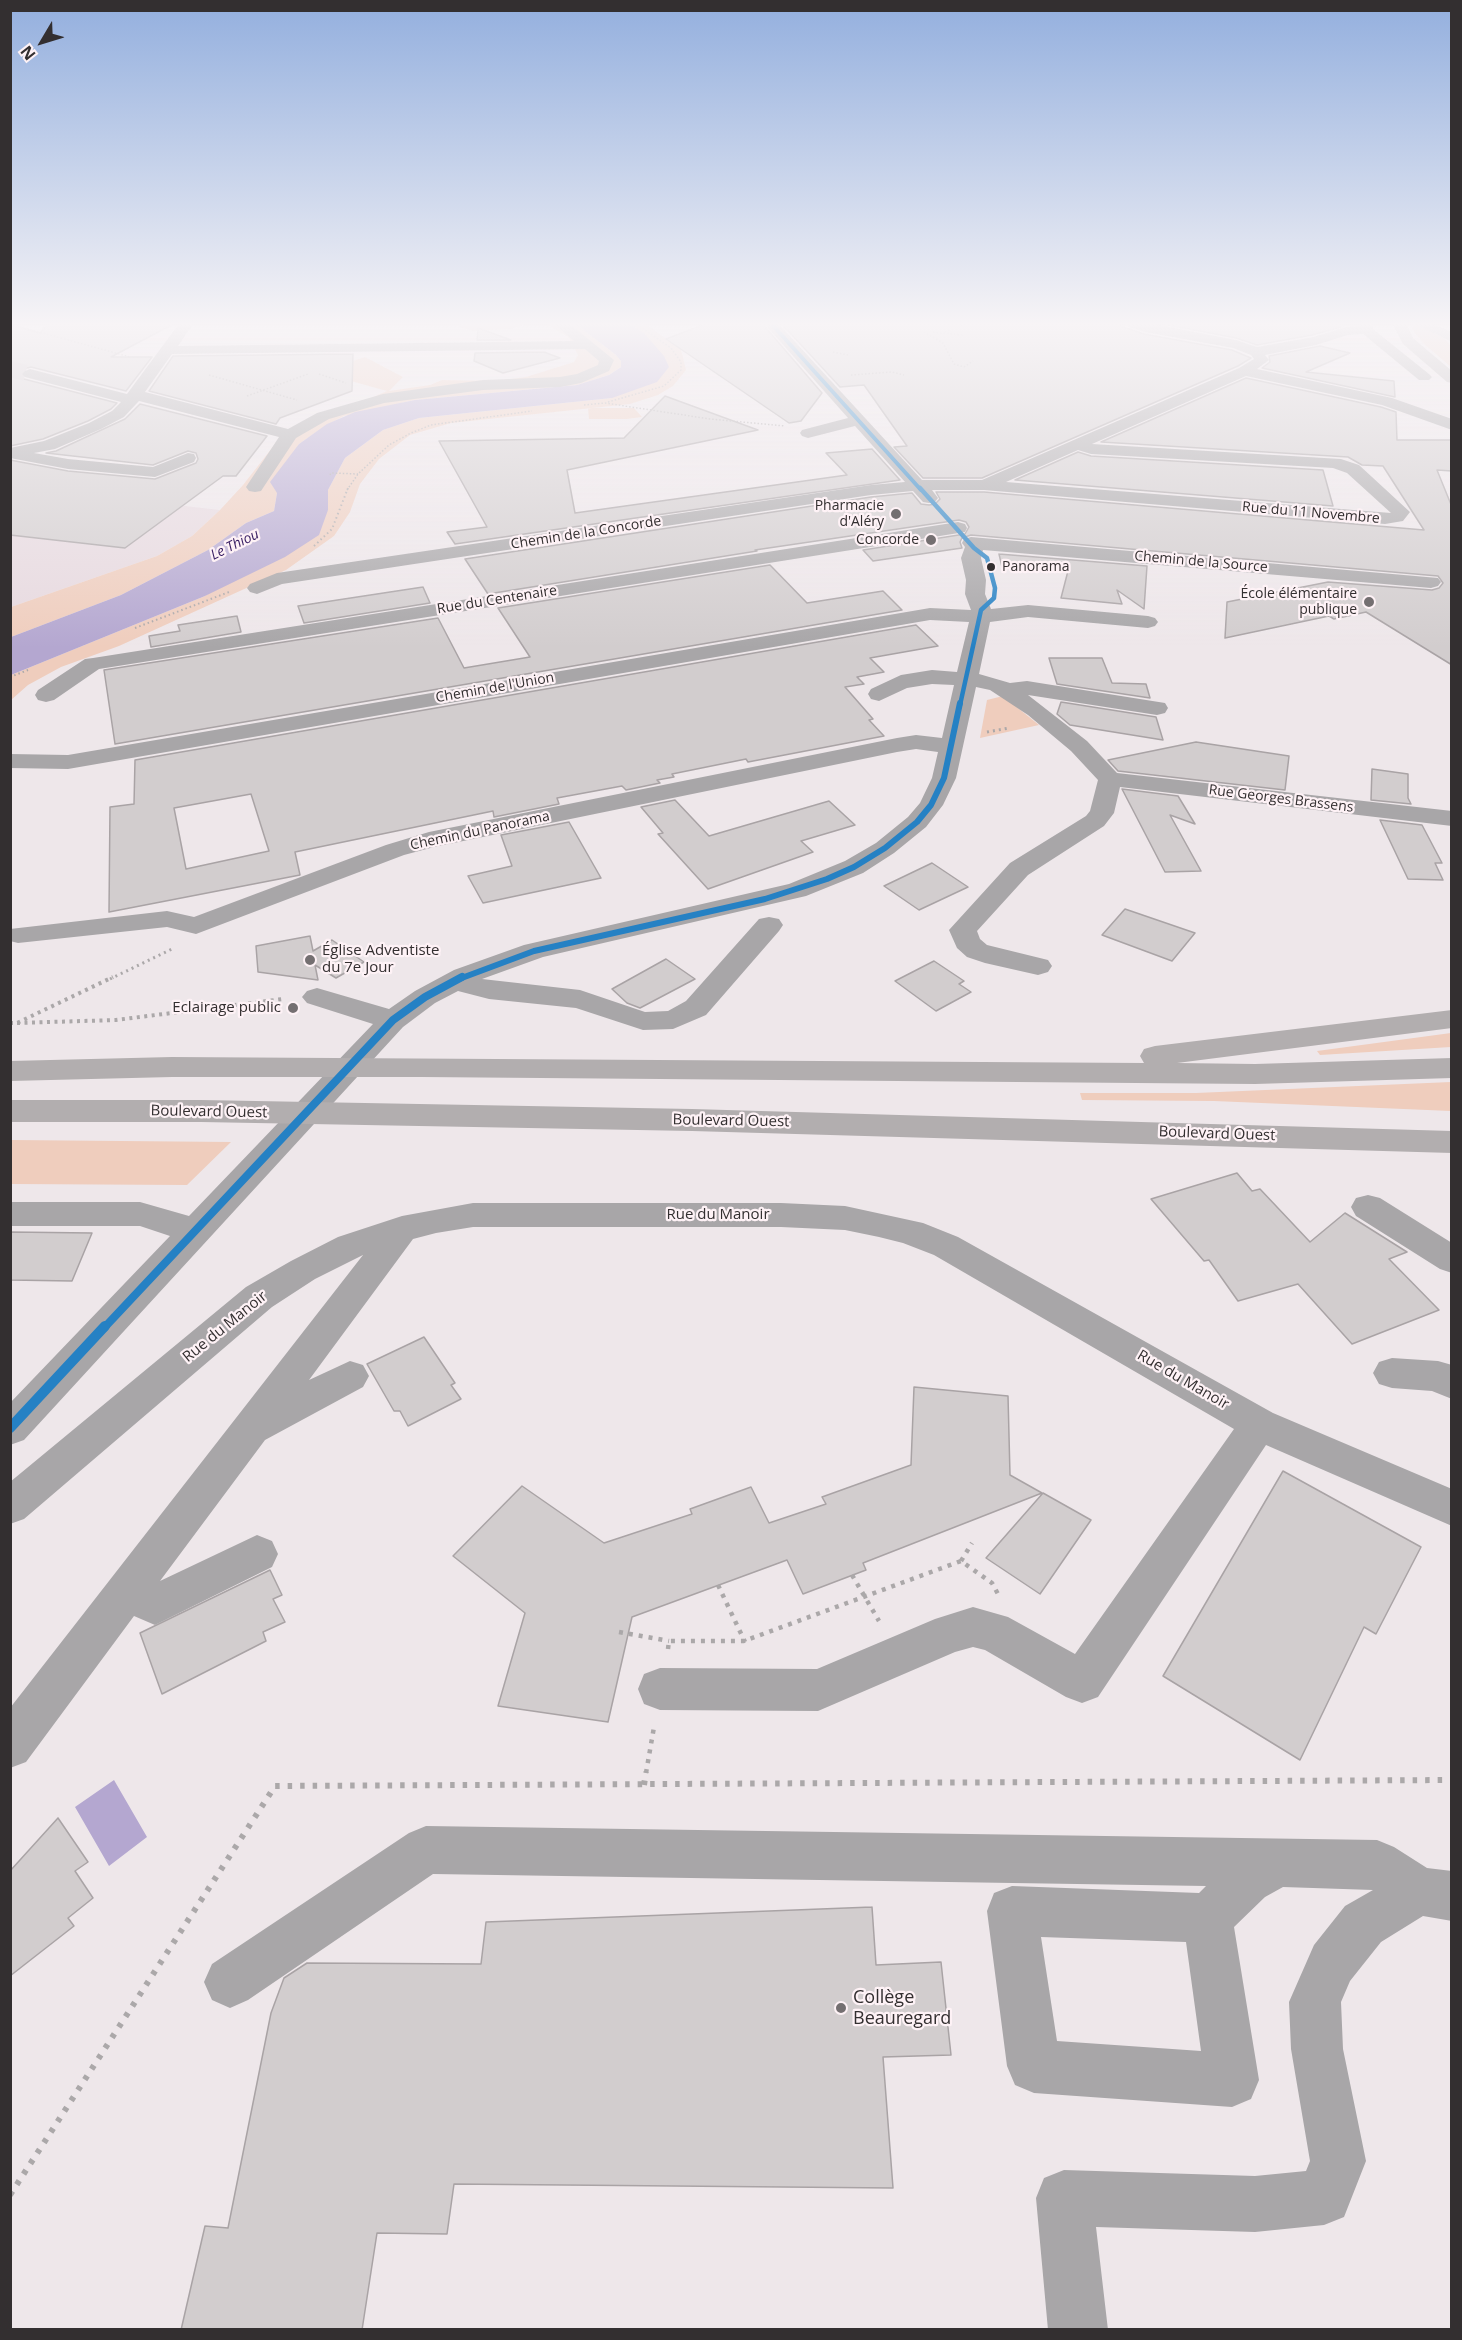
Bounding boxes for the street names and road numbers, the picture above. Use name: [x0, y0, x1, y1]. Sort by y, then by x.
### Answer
street label: Rue du 11 Novembre: [1241, 499, 1381, 527]
street label: Chemin de la Concorde: [510, 513, 662, 553]
street label: Chemin de la Source: [1134, 548, 1268, 576]
street label: Rue du Centenaire: [436, 582, 558, 618]
street label: Chemin de l'Union: [434, 669, 556, 707]
street label: Rue Georges Brassens: [1208, 782, 1354, 816]
street label: Chemin du Panorama: [409, 808, 551, 854]
street label: Boulevard Ouest: [150, 1102, 268, 1122]
street label: Boulevard Ouest: [672, 1111, 790, 1131]
street label: Boulevard Ouest: [1158, 1123, 1276, 1145]
street label: Rue du Manoir: [666, 1206, 770, 1224]
street label: Rue du Manoir: [179, 1288, 271, 1366]
street label: Rue du Manoir: [1134, 1346, 1232, 1414]

